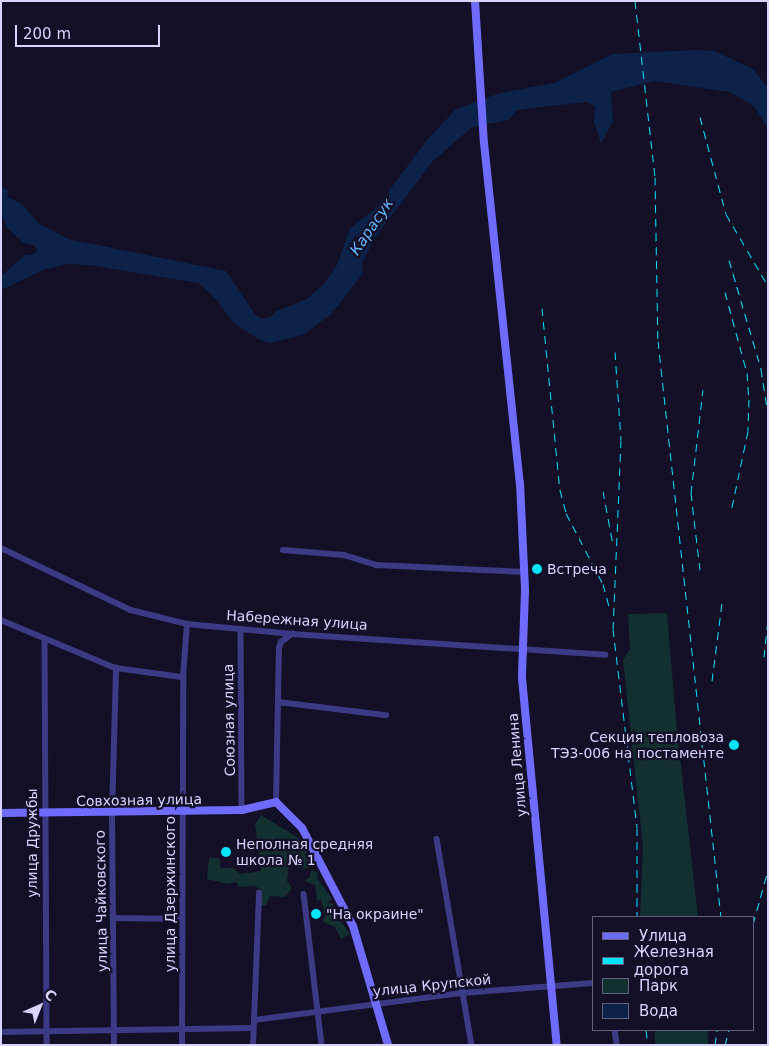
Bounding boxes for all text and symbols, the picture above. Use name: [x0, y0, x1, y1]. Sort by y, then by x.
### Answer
scale bar: [18, 15, 162, 47]
text: 200 m: [23, 25, 71, 43]
water label: Карасук: [346, 195, 398, 259]
place label: Встреча: [547, 561, 607, 577]
marker: Встреча: [531, 563, 543, 575]
street label: Набережная улица: [226, 607, 368, 633]
street label: Союзная улица: [220, 664, 238, 776]
street label: улица Ленина: [504, 712, 530, 818]
place label: Секция тепловоза ТЭ3-006 на постаменте: [551, 729, 724, 762]
marker: Секция тепловоза ТЭ3-006 на постаменте: [728, 739, 740, 751]
street label: улица Дружбы: [24, 788, 40, 898]
street label: Совхозная улица: [76, 791, 202, 809]
street label: улица Дзержинского: [162, 816, 178, 972]
street label: улица Чайковского: [91, 830, 111, 972]
place label: Неполная средняя школа № 1: [236, 836, 373, 869]
marker: Неполная средняя школа № 1: [220, 846, 232, 858]
place label: "На окраине": [326, 906, 424, 922]
marker: "На окраине": [310, 908, 322, 920]
legend: [592, 916, 754, 1031]
text: Улица: [639, 927, 687, 945]
text: Железная дорога: [634, 943, 714, 979]
street label: улица Крупской: [372, 970, 492, 1000]
text: Парк: [639, 977, 678, 995]
north arrow: [15, 981, 65, 1031]
text: С: [41, 986, 60, 1005]
text: Вода: [639, 1002, 678, 1020]

